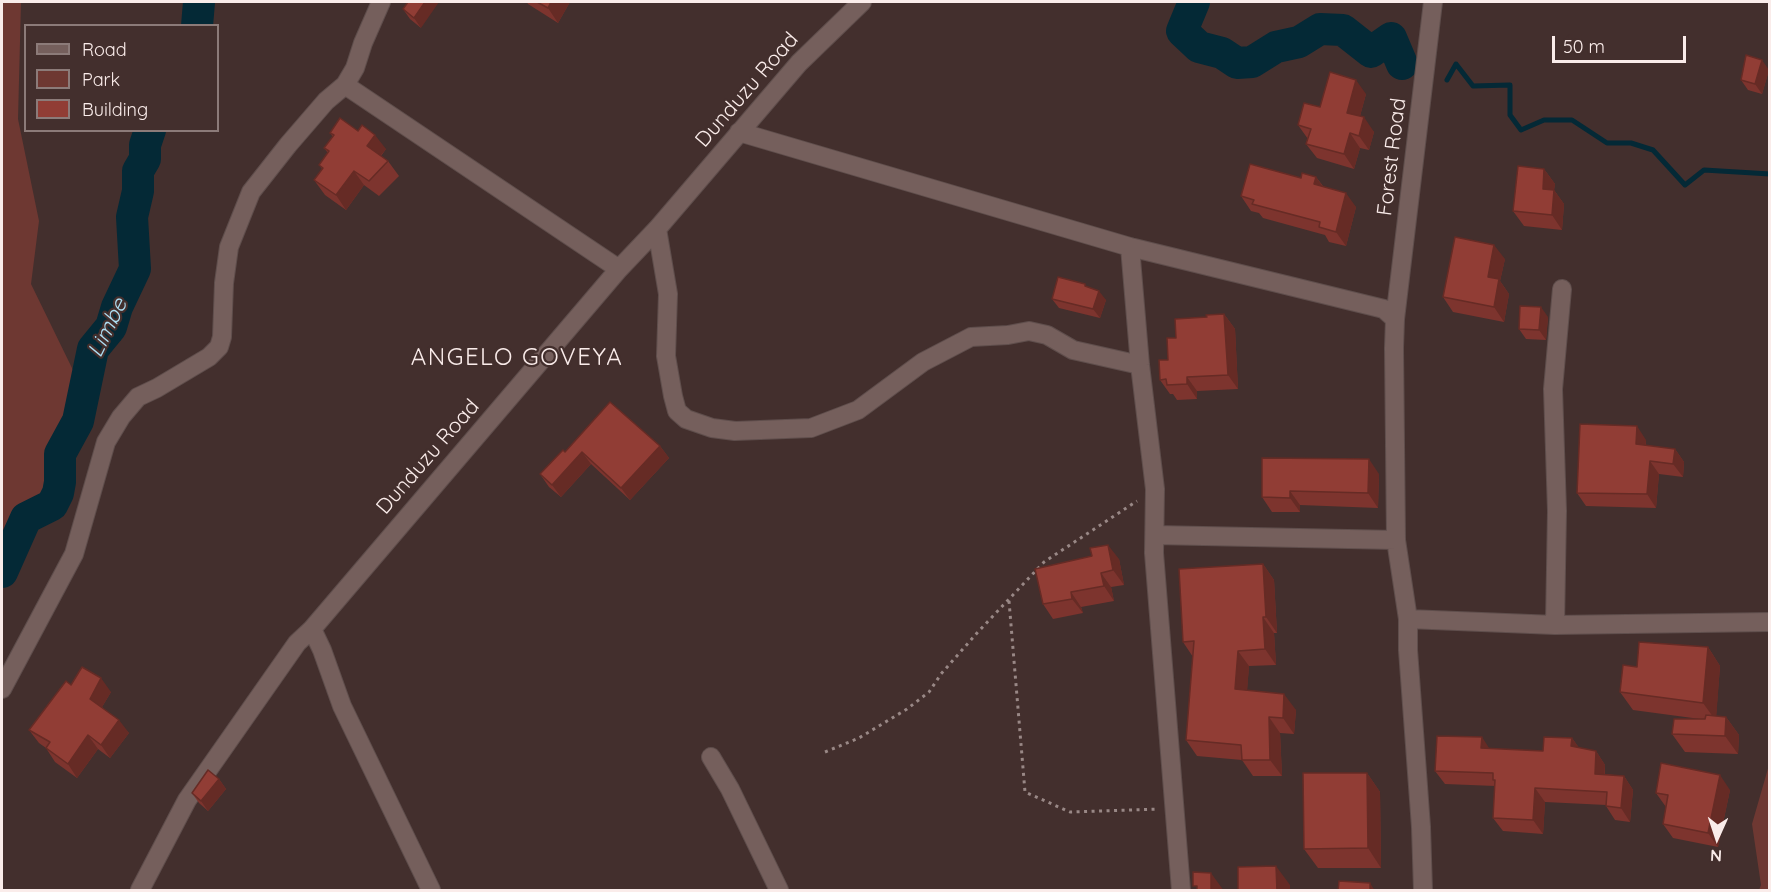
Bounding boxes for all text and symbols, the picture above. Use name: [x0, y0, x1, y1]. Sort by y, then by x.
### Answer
legend: [24, 24, 219, 132]
scale bar: [1555, 24, 1688, 62]
street label: Dunduzu Road: [690, 27, 804, 153]
text: 50 m: [1563, 35, 1605, 58]
text: Road: [82, 38, 127, 61]
text: Park: [82, 68, 120, 91]
street label: Forest Road: [1372, 97, 1412, 217]
text: Building: [82, 98, 148, 121]
water label: Limbe: [82, 294, 134, 362]
district label: ANGELO GOVEYA: [411, 344, 623, 372]
street label: Dunduzu Road: [371, 394, 485, 520]
north arrow: [1687, 808, 1747, 868]
text: N: [1710, 846, 1722, 866]

